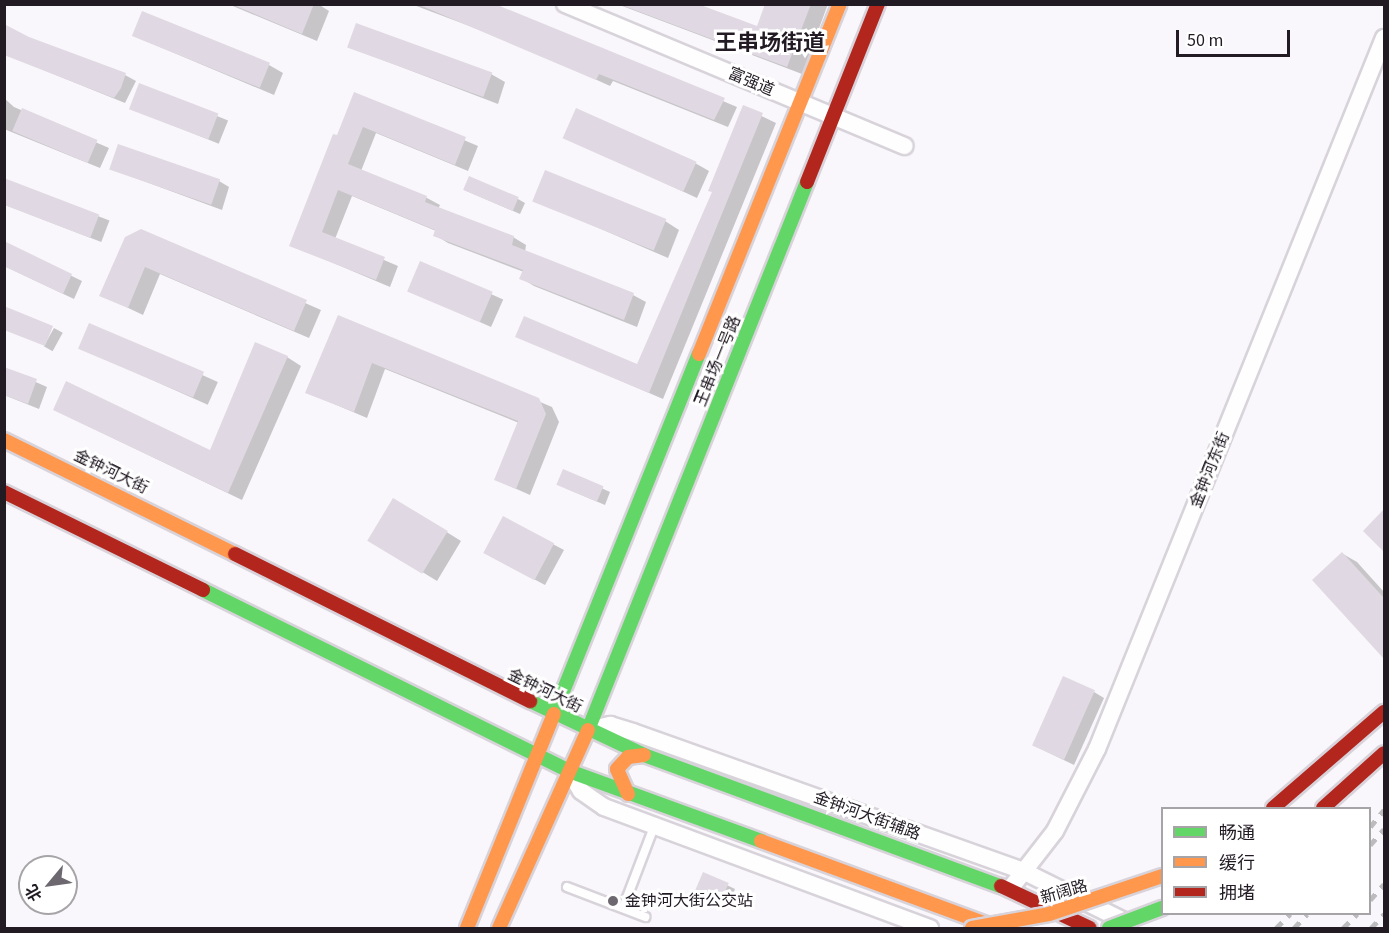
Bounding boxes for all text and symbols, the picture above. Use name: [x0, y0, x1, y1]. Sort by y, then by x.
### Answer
scale bar: [1179, 18, 1293, 56]
text: 50 m: [1187, 28, 1223, 53]
district label: 王串场街道: [715, 31, 825, 57]
street label: 富强道: [725, 64, 777, 100]
street label: 王串场一号路: [691, 313, 745, 409]
street label: 金钟河东街: [1186, 429, 1234, 511]
street label: 金钟河大街: [71, 446, 151, 498]
street label: 金钟河大街: [505, 665, 585, 717]
street label: 金钟河大街辅路: [811, 788, 923, 844]
legend: [1161, 807, 1371, 915]
text: 畅通: [1219, 821, 1255, 846]
text: 缓行: [1219, 851, 1255, 876]
north arrow: [18, 855, 78, 915]
street label: 新阔路: [1038, 876, 1090, 908]
text: 北: [21, 880, 48, 905]
text: 拥堵: [1219, 881, 1255, 906]
place label: 金钟河大街公交站: [625, 891, 753, 911]
marker: 金钟河大街公交站: [606, 894, 620, 908]

